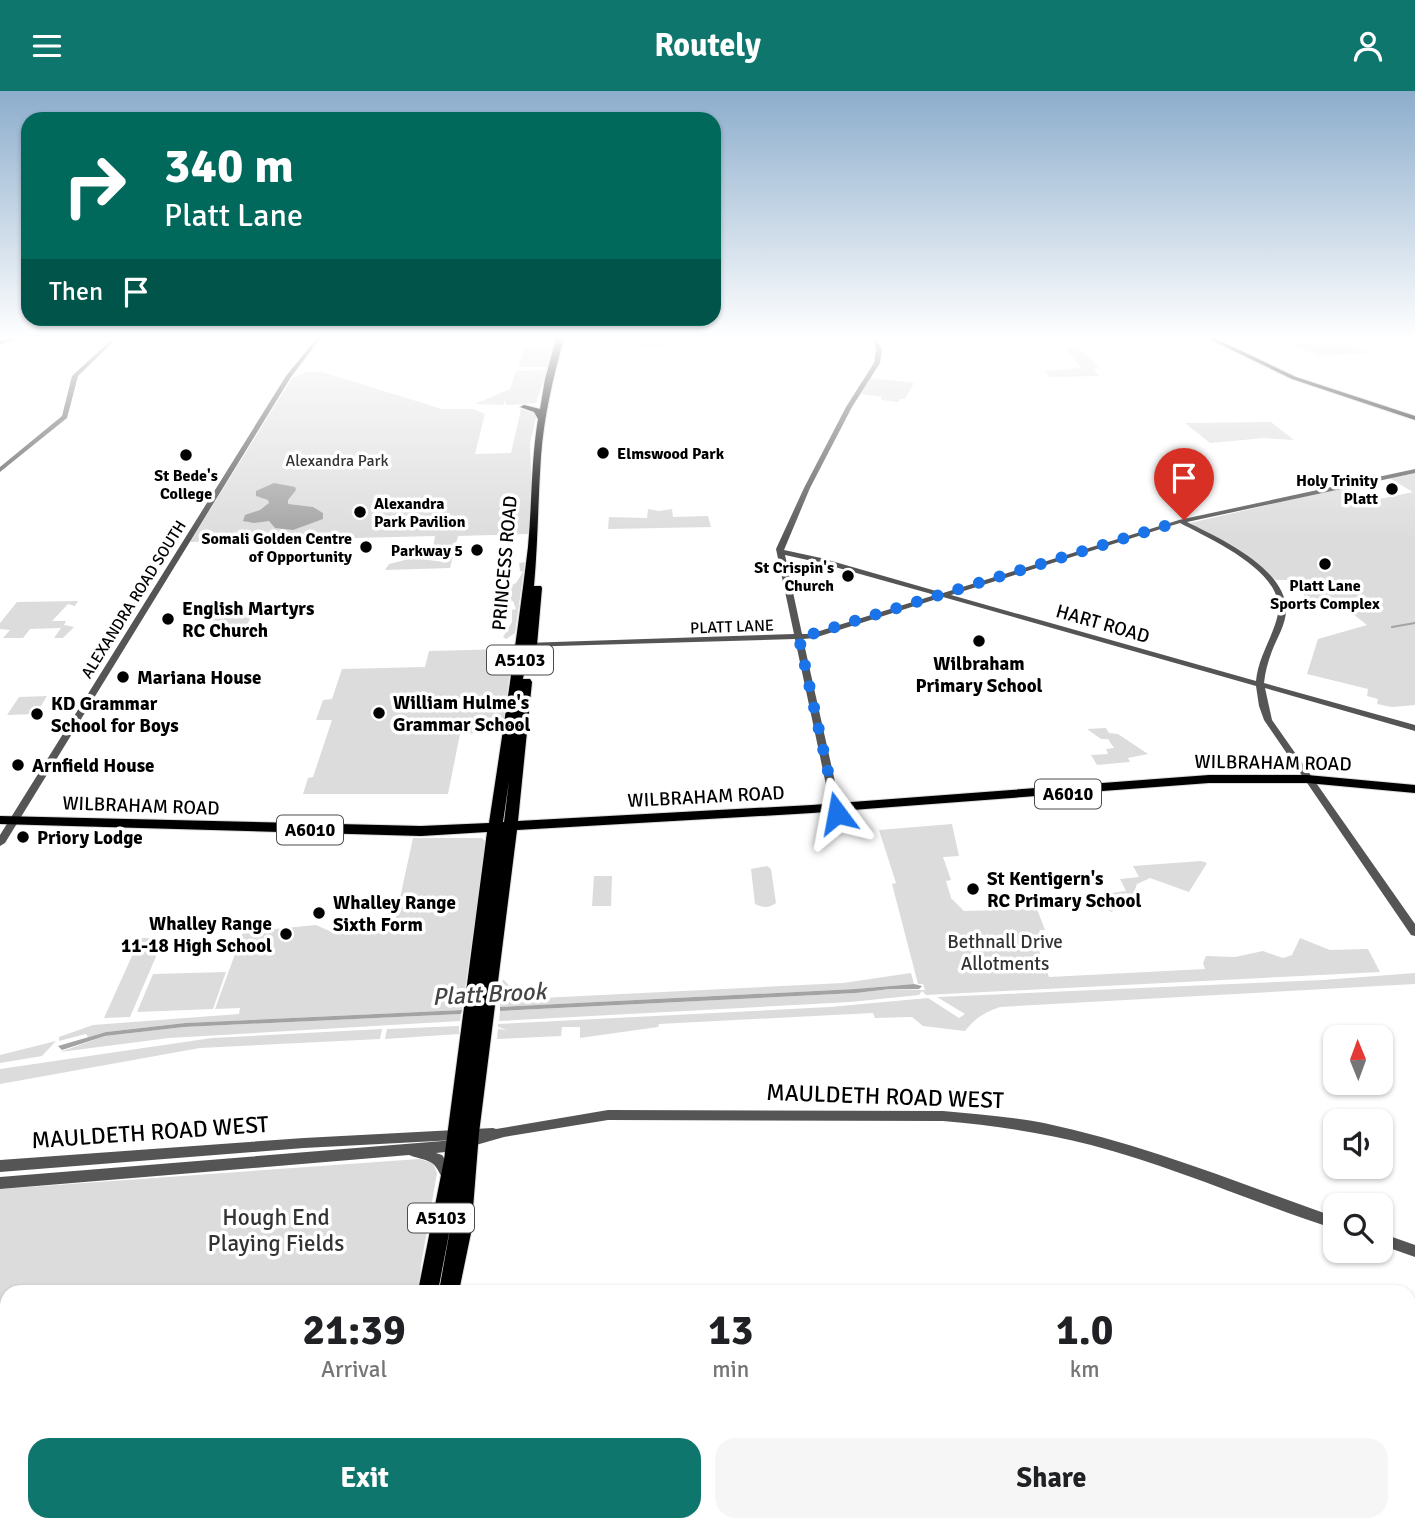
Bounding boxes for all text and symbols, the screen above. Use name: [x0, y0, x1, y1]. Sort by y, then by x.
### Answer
text: Routely: [654, 26, 761, 65]
icon: menu: [28, 27, 66, 65]
icon: person: [1349, 27, 1387, 65]
text: 340 m: [164, 136, 294, 196]
icon: right: [49, 140, 140, 231]
text: Platt Lane: [164, 196, 303, 235]
icon: arrive: [117, 273, 155, 311]
text: Then: [49, 276, 103, 308]
place label: Elmswood Park: [617, 444, 725, 464]
marker: Elmswood Park: [595, 445, 611, 461]
marker: St Bede's College: [178, 447, 194, 463]
pin: [1154, 448, 1214, 520]
park label: Alexandra Park: [286, 451, 388, 471]
icon: arrive: [1165, 459, 1203, 497]
place label: St Bede's College: [154, 466, 218, 504]
place label: Holy Trinity Platt: [1296, 471, 1378, 509]
marker: Holy Trinity Platt: [1384, 481, 1400, 497]
place label: Alexandra Park Pavilion: [374, 494, 466, 532]
street label: PRINCESS ROAD: [487, 495, 523, 632]
marker: Alexandra Park Pavilion: [352, 504, 368, 520]
street label: ALEXANDRA ROAD SOUTH: [77, 517, 191, 682]
place label: Somali Golden Centre of Opportunity: [202, 529, 352, 567]
marker: Somali Golden Centre of Opportunity: [358, 539, 374, 555]
place label: Parkway 5: [391, 541, 463, 561]
marker: Parkway 5: [469, 542, 485, 558]
marker: Platt Lane Sports Complex: [1317, 556, 1333, 572]
place label: St Crispin's Church: [754, 558, 834, 596]
marker: St Crispin's Church: [840, 568, 856, 584]
place label: Platt Lane Sports Complex: [1270, 576, 1380, 614]
place label: English Martyrs RC Church: [182, 597, 314, 643]
street label: HART ROAD: [1053, 599, 1152, 649]
marker: English Martyrs RC Church: [160, 611, 176, 627]
street label: PLATT LANE: [690, 616, 774, 638]
marker: Wilbraham Primary School: [971, 633, 987, 649]
road number: A5103: [487, 645, 553, 675]
place label: Wilbraham Primary School: [915, 652, 1043, 698]
place label: Mariana House: [137, 666, 261, 690]
marker: Mariana House: [115, 669, 131, 685]
place label: William Hulme's Grammar School: [393, 691, 530, 737]
place label: KD Grammar School for Boys: [51, 692, 179, 738]
marker: William Hulme's Grammar School: [371, 705, 387, 721]
marker: KD Grammar School for Boys: [29, 706, 45, 722]
street label: WILBRAHAM ROAD: [1194, 750, 1352, 776]
place label: Arnfield House: [32, 754, 155, 778]
marker: Arnfield House: [10, 757, 26, 773]
position arrow: [800, 776, 874, 850]
road number: A6010: [1035, 779, 1101, 809]
street label: WILBRAHAM ROAD: [627, 781, 785, 813]
street label: WILBRAHAM ROAD: [62, 791, 220, 821]
road number: A6010: [277, 815, 343, 845]
place label: Priory Lodge: [37, 826, 143, 850]
marker: Priory Lodge: [15, 829, 31, 845]
place label: St Kentigern's RC Primary School: [987, 867, 1141, 913]
marker: St Kentigern's RC Primary School: [965, 881, 981, 897]
place label: Whalley Range Sixth Form: [333, 891, 456, 937]
marker: Whalley Range Sixth Form: [311, 905, 327, 921]
place label: Whalley Range 11-18 High School: [121, 912, 272, 958]
marker: Whalley Range 11-18 High School: [278, 926, 294, 942]
park label: Bethnall Drive Allotments: [947, 930, 1063, 976]
water label: Platt Brook: [431, 976, 549, 1012]
north arrow: [1323, 1025, 1393, 1095]
map controls: [1323, 1025, 1393, 1263]
street label: MAULDETH ROAD WEST: [766, 1078, 1005, 1115]
button: sound: [1323, 1109, 1393, 1179]
street label: MAULDETH ROAD WEST: [31, 1110, 270, 1155]
button: search: [1323, 1193, 1393, 1263]
park label: Hough End Playing Fields: [208, 1203, 344, 1258]
road number: A5103: [408, 1203, 474, 1233]
text: 21:39: [303, 1305, 406, 1356]
text: 13: [708, 1305, 754, 1356]
text: 1.0: [1056, 1305, 1113, 1356]
text: Arrival: [321, 1355, 387, 1384]
text: min: [712, 1355, 749, 1384]
text: km: [1070, 1355, 1100, 1384]
button: Exit: [28, 1438, 701, 1518]
button: Share: [715, 1438, 1388, 1518]

